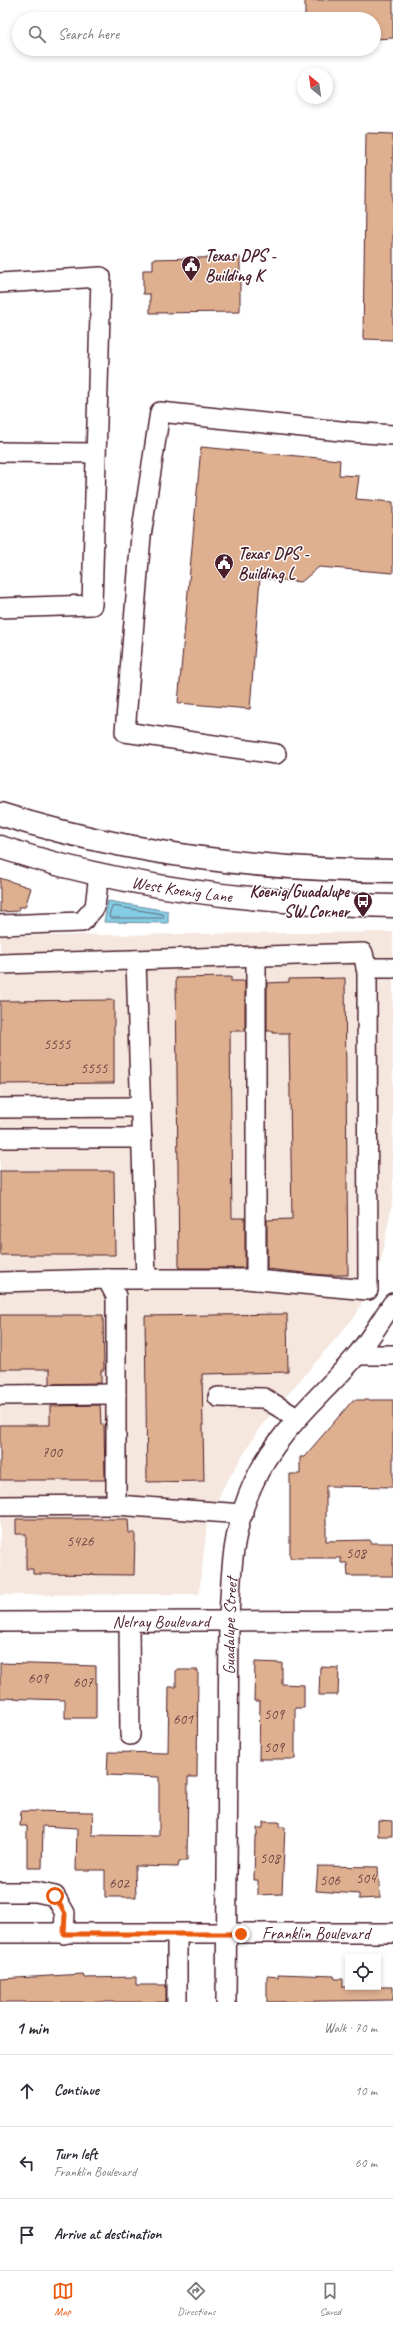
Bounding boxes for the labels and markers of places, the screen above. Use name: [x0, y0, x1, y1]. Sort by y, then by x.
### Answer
place label: Texas DPS - Building K: [205, 245, 277, 286]
public building icon: Texas DPS - Building K: [180, 254, 202, 282]
place label: Texas DPS - Building L: [238, 543, 310, 584]
public building icon: Texas DPS - Building L: [213, 552, 235, 580]
place label: Koenig/Guadalupe SW Corner: [249, 881, 351, 922]
bus stop icon: Koenig/Guadalupe SW Corner: [352, 890, 374, 918]

